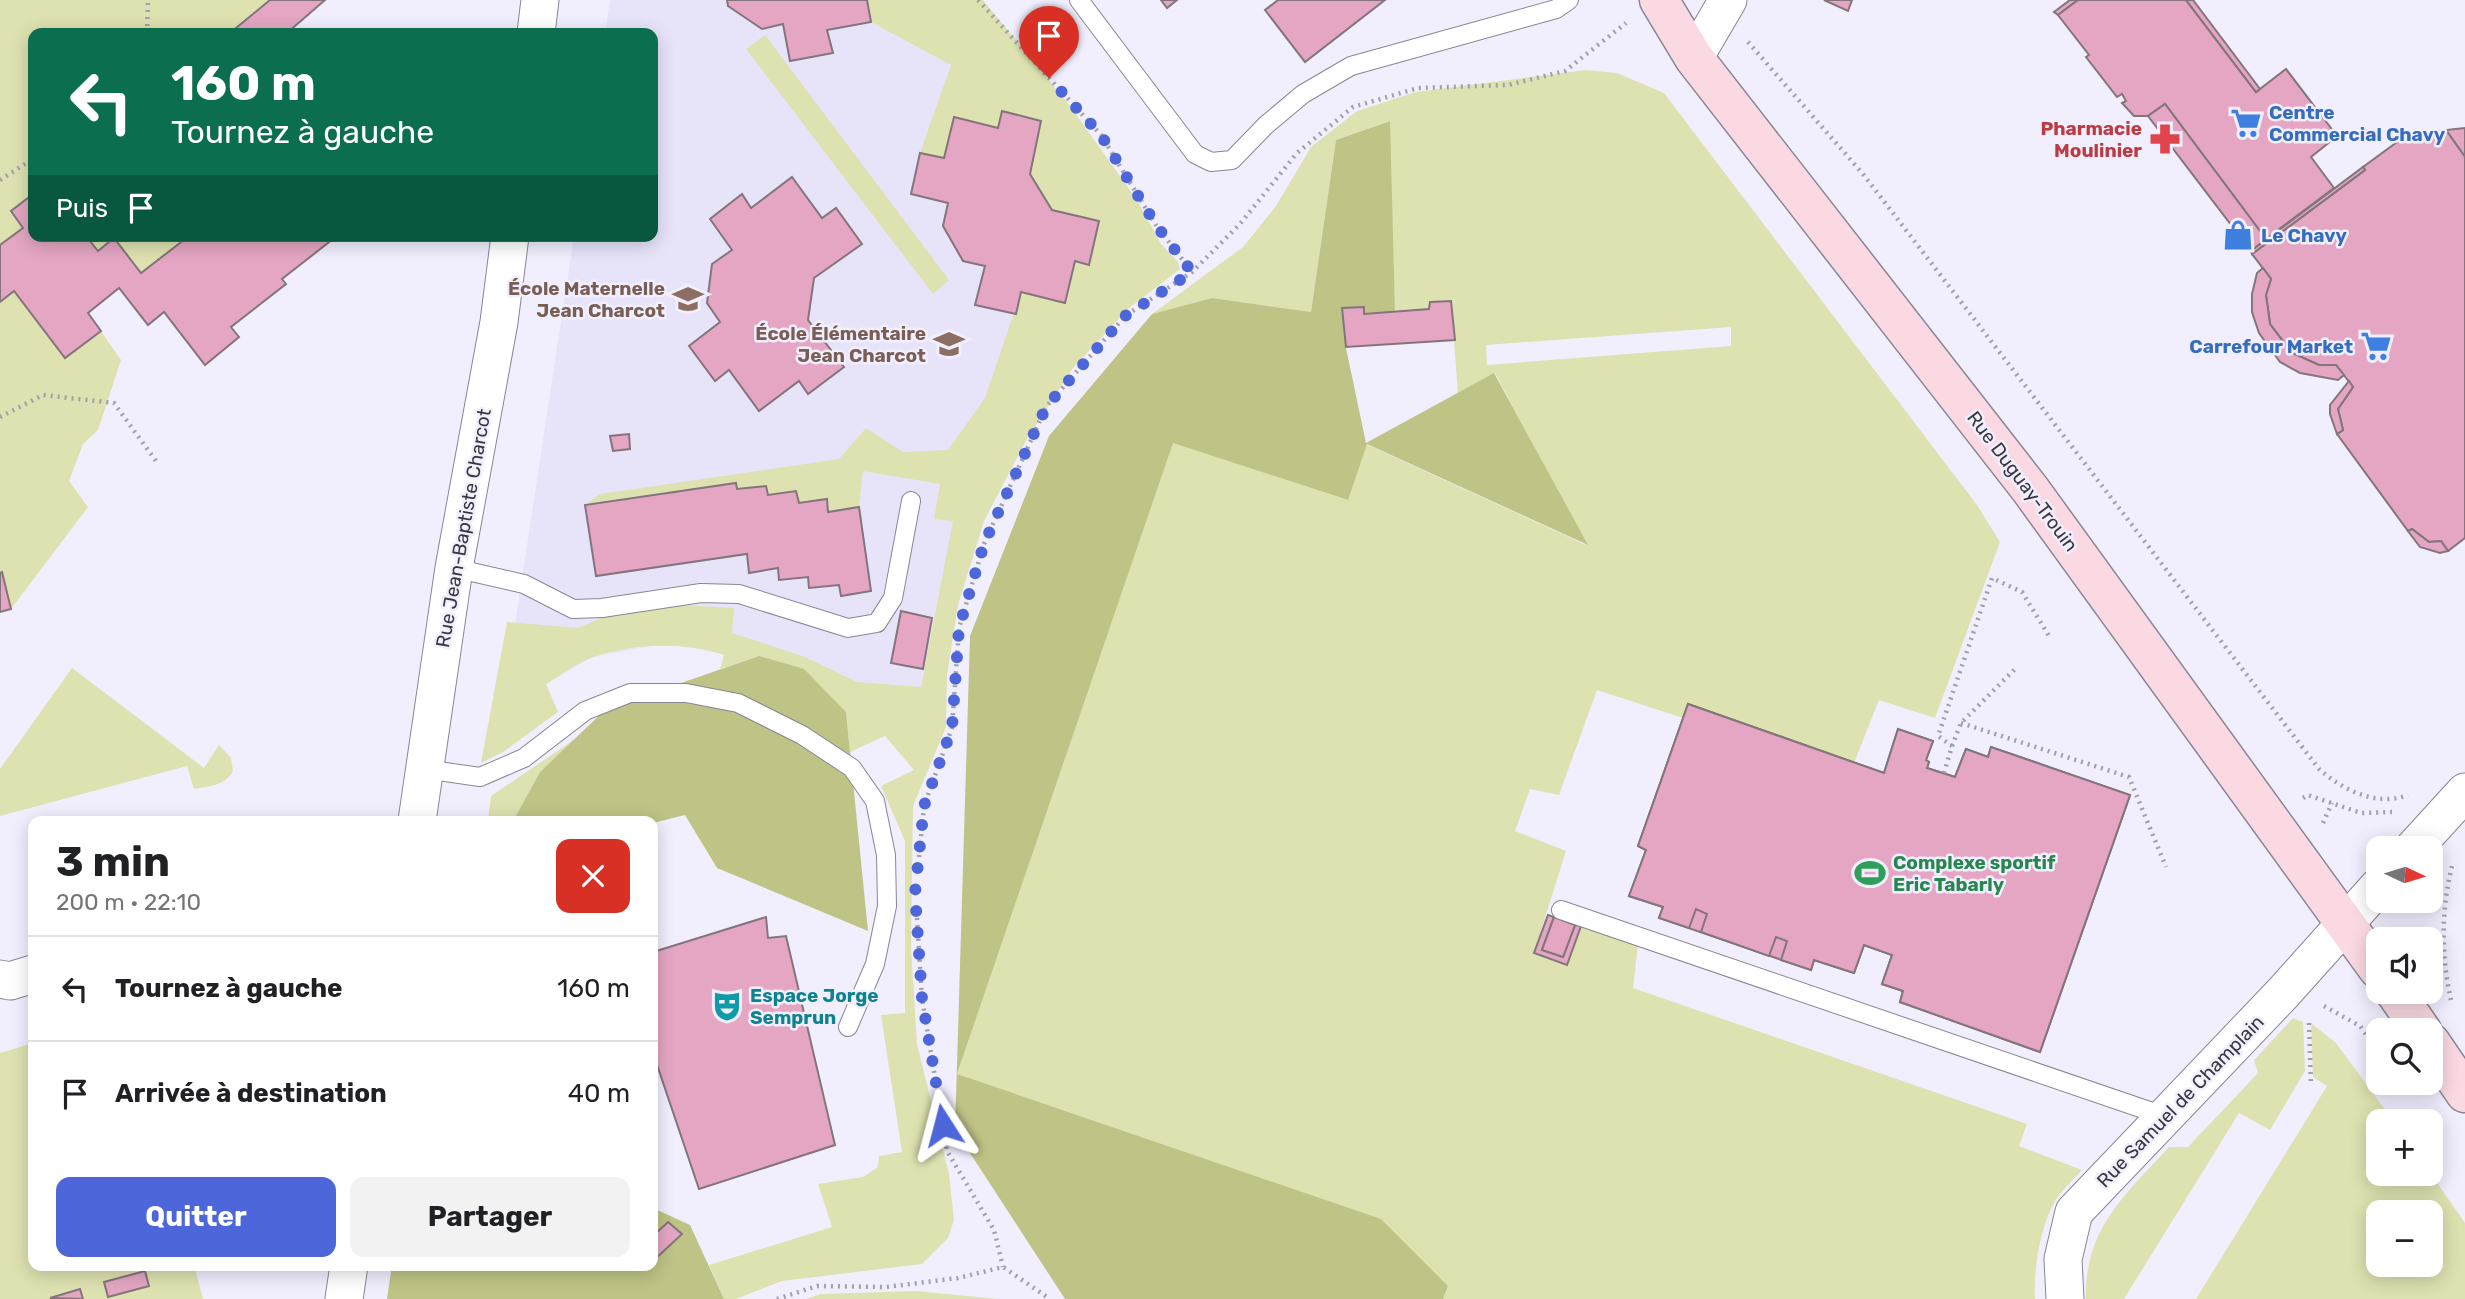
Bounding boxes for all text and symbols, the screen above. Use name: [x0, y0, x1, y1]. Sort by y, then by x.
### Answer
pin: [1019, 6, 1079, 78]
icon: arrive: [1030, 17, 1068, 55]
text: 160 m: [171, 54, 316, 112]
icon: left: [56, 56, 147, 147]
place label: Centre Commercial Chavy: [2269, 101, 2446, 146]
supermarket icon: Centre Commercial Chavy: [2229, 106, 2263, 140]
text: Tournez à gauche: [171, 113, 434, 151]
place label: Pharmacie Moulinier: [2040, 117, 2142, 162]
pharmacy icon: Pharmacie Moulinier: [2148, 122, 2182, 156]
icon: arrive: [122, 189, 160, 227]
text: Puis: [56, 193, 108, 224]
shop icon: Le Chavy: [2221, 218, 2255, 252]
place label: Le Chavy: [2261, 224, 2348, 247]
place label: École Maternelle Jean Charcot: [508, 277, 665, 322]
school or university icon: École Maternelle Jean Charcot: [671, 282, 705, 316]
place label: École Élémentaire Jean Charcot: [755, 322, 926, 367]
school or university icon: École Élémentaire Jean Charcot: [932, 327, 966, 361]
supermarket icon: Carrefour Market: [2359, 329, 2393, 363]
place label: Carrefour Market: [2189, 335, 2353, 358]
street label: Rue Jean-Baptiste Charcot: [431, 406, 496, 649]
street label: Rue Duguay-Trouin: [1962, 407, 2083, 556]
north arrow: [2366, 836, 2443, 914]
map controls: [2366, 836, 2443, 1277]
text: 3 min: [56, 837, 170, 887]
button: close: [556, 839, 630, 913]
place label: Complexe sportif Eric Tabarly: [1893, 851, 2056, 896]
sports icon: Complexe sportif Eric Tabarly: [1853, 856, 1887, 890]
text: 200 m · 22:10: [56, 888, 201, 916]
button: sound: [2366, 927, 2443, 1004]
icon: left: [56, 970, 94, 1008]
text: Tournez à gauche: [115, 973, 343, 1004]
text: 160 m: [557, 973, 630, 1004]
place label: Espace Jorge Semprun: [750, 984, 879, 1029]
theatre icon: Espace Jorge Semprun: [710, 989, 744, 1023]
street label: Rue Samuel de Champlain: [2092, 1010, 2269, 1192]
button: search: [2366, 1018, 2443, 1095]
icon: arrive: [56, 1075, 94, 1113]
text: Arrivée à destination: [115, 1078, 387, 1109]
text: 40 m: [568, 1078, 630, 1109]
position arrow: [906, 1088, 980, 1162]
button: +: [2366, 1109, 2443, 1186]
button: Quitter: [56, 1177, 336, 1257]
button: Partager: [350, 1177, 630, 1257]
button: −: [2366, 1200, 2443, 1277]

